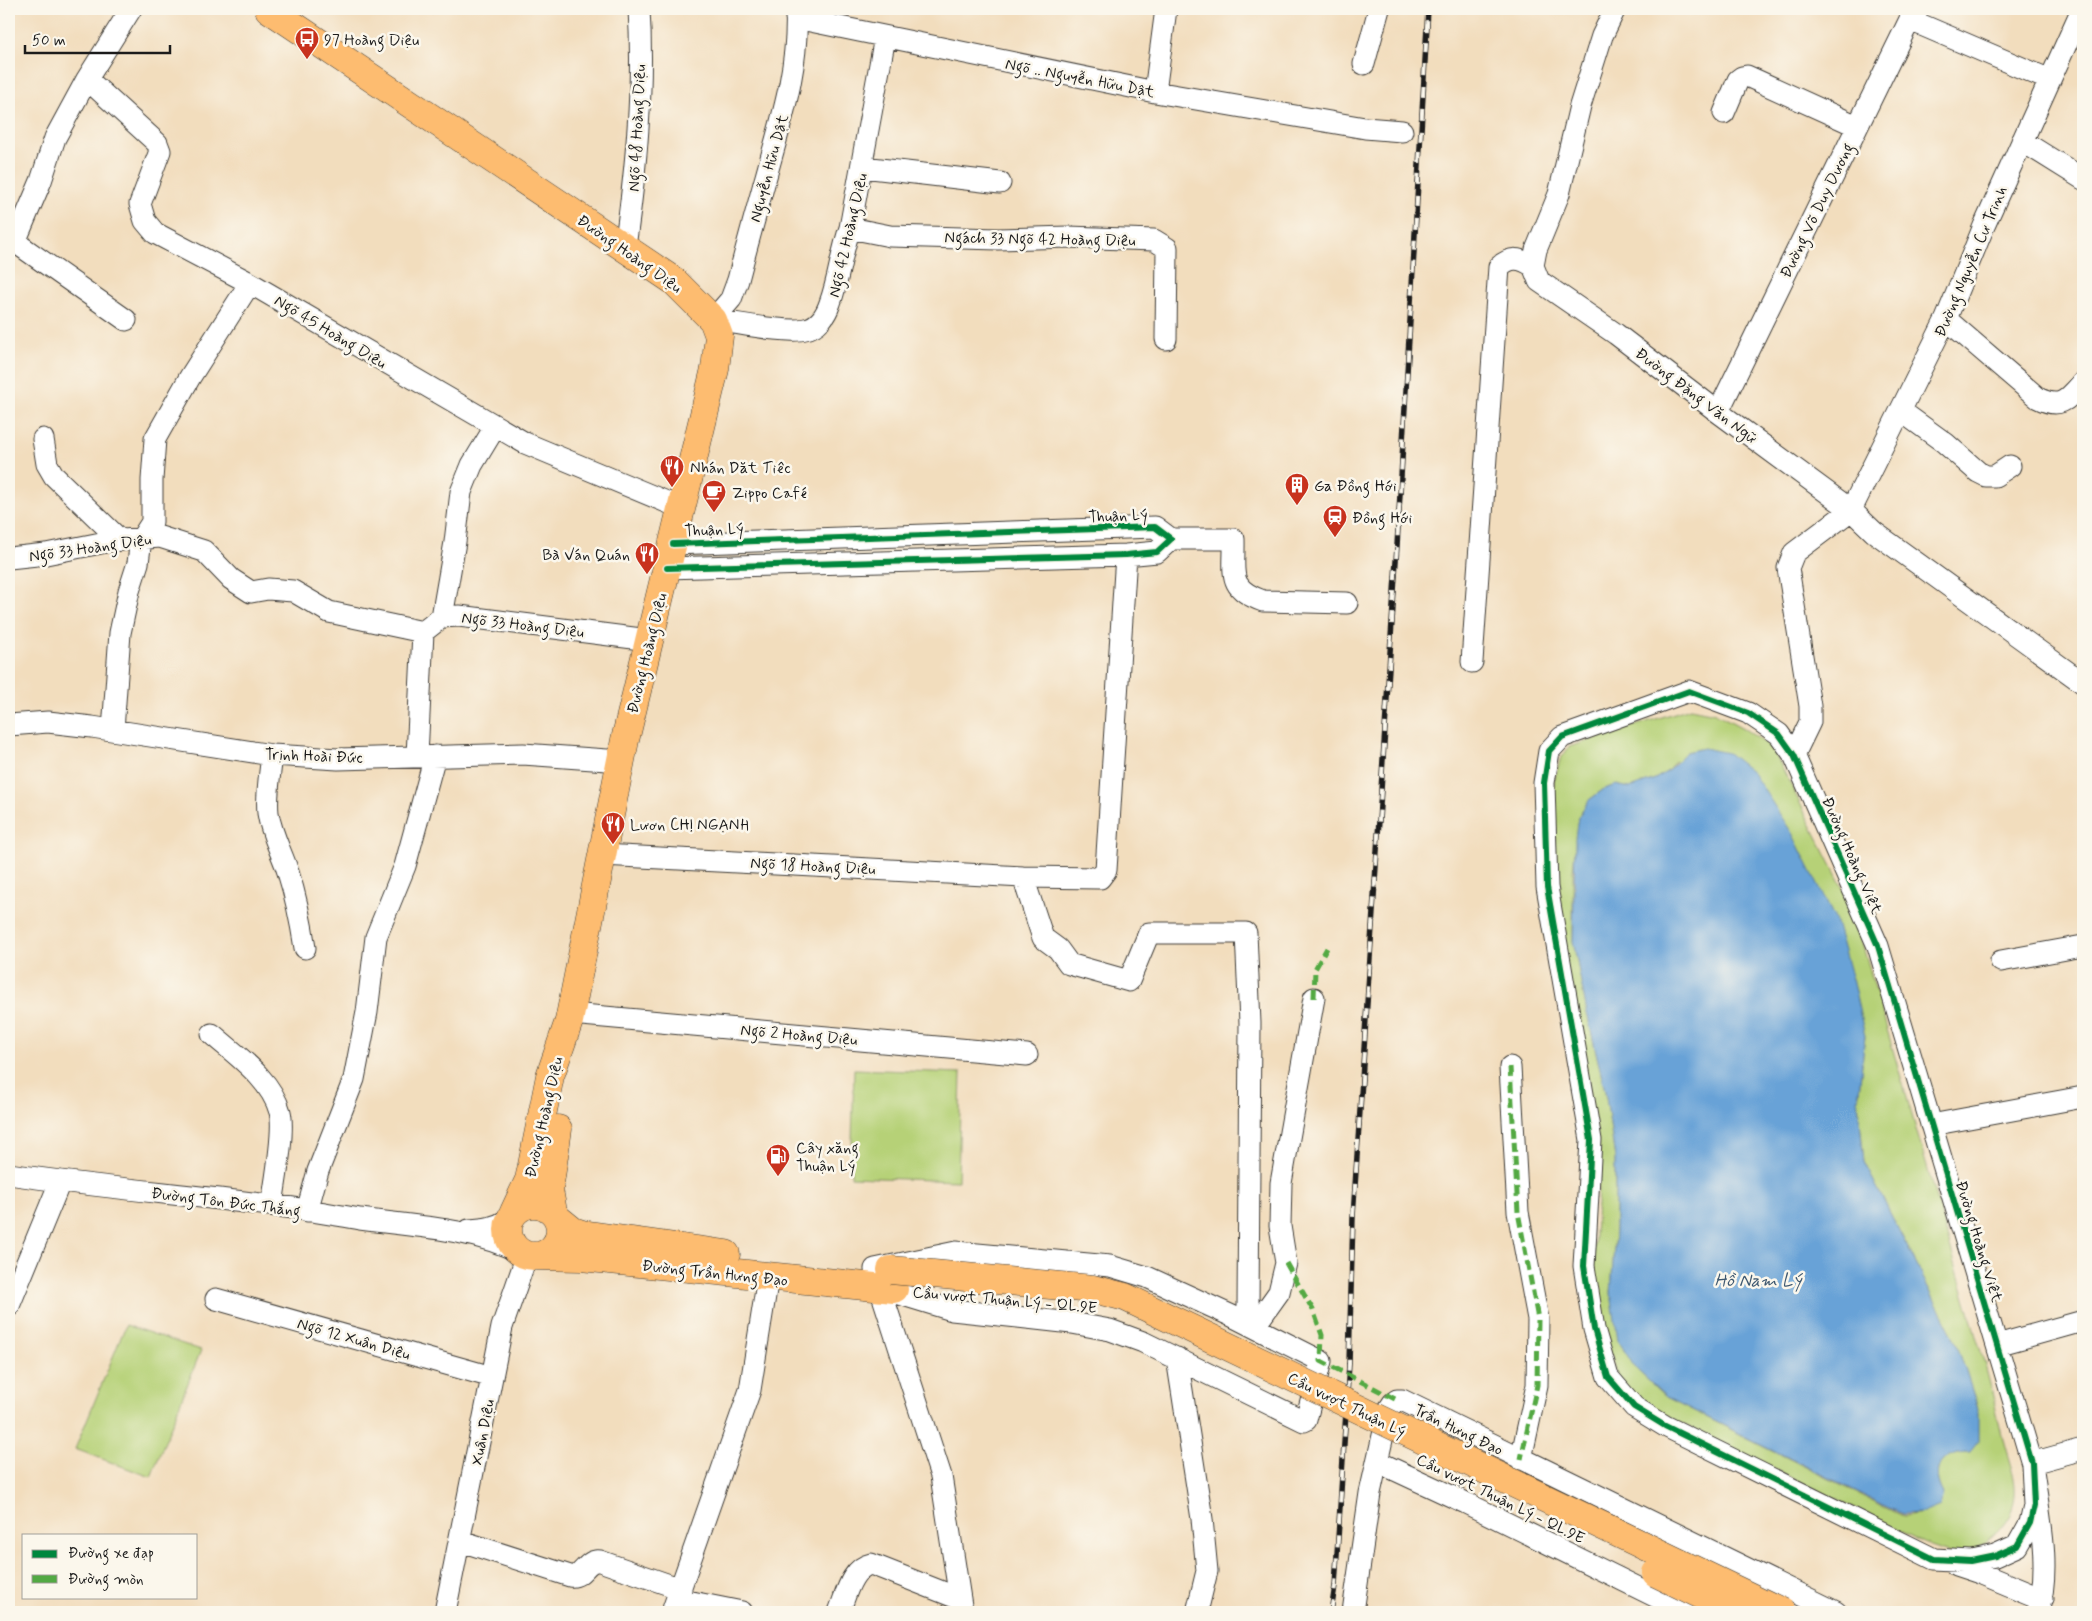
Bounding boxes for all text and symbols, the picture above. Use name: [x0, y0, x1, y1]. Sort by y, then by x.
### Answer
scale bar: [25, 22, 170, 54]
bus stop icon: 97 Hoàng Diệu: [294, 26, 320, 60]
place label: 97 Hoàng Diệu: [324, 30, 419, 52]
text: 50 m: [32, 31, 66, 51]
street label: Ngõ .. Nguyễn Hữu Dật: [1003, 54, 1157, 104]
street label: Ngõ 48 Hoàng Diệu: [624, 64, 652, 192]
street label: Nguyễn Hữu Dật: [745, 112, 795, 225]
street label: Đường Võ Duy Dương: [1776, 140, 1860, 282]
street label: Ngõ 42 Hoàng Diệu: [824, 171, 874, 300]
street label: Đường Nguyễn Cư Trinh: [1930, 183, 2014, 341]
street label: Đường Hoàng Diệu: [572, 210, 686, 299]
street label: Ngách 33 Ngõ 42 Hoàng Diệu: [944, 227, 1136, 253]
street label: Ngõ 45 Hoàng Diệu: [270, 291, 390, 375]
street label: Đường Đặng Văn Ngữ: [1630, 343, 1761, 450]
restaurant icon: Nhán Dăt Tiêc: [659, 454, 685, 488]
place label: Nhán Dăt Tiêc: [690, 458, 791, 479]
building icon: Ga Đồng Hới: [1284, 472, 1310, 506]
place label: Ga Đồng Hới: [1314, 476, 1397, 498]
cafe icon: Zippo Café: [701, 479, 727, 513]
place label: Zippo Café: [732, 483, 807, 504]
station icon: Đồng Hới: [1322, 504, 1348, 538]
street label: Thuận Lý: [1088, 505, 1148, 528]
place label: Đồng Hới: [1352, 508, 1412, 530]
street label: Thuận Lý: [684, 519, 744, 542]
street label: Ngõ 33 Hoàng Diệu: [28, 529, 153, 568]
restaurant icon: Bà Ván Quán: [634, 541, 660, 575]
place label: Bà Ván Quán: [542, 545, 630, 566]
street label: Đường Hoàng Diệu: [622, 591, 674, 716]
street label: Ngõ 33 Hoàng Diệu: [460, 608, 585, 644]
street label: Trịnh Hoài Đức: [265, 744, 364, 769]
street label: Đường Hoàng Việt: [1815, 794, 1887, 918]
restaurant icon: Lươn CHỊ NGẠNH: [600, 811, 626, 845]
place label: Lươn CHỊ NGẠNH: [630, 815, 749, 836]
street label: Ngõ 18 Hoàng Diệu: [750, 853, 876, 881]
street label: Ngõ 2 Hoàng Diệu: [739, 1020, 858, 1052]
street label: Đường Hoàng Diệu: [520, 1055, 570, 1180]
place label: Cây xăng Thuận Lý: [796, 1138, 859, 1177]
fuel station icon: Cây xăng Thuận Lý: [765, 1143, 791, 1177]
street label: Đường Hoàng Việt: [1949, 1178, 2007, 1306]
street label: Đường Tôn Đức Thắng: [150, 1183, 302, 1223]
street label: Đường Trần Hưng Đạo: [641, 1255, 789, 1293]
water label: Hồ Nam Lý: [1715, 1269, 1804, 1293]
street label: Cầu vượt Thuận Lý - QL.9E: [912, 1282, 1098, 1319]
street label: Ngõ 12 Xuân Diệu: [294, 1313, 413, 1367]
street label: Cầu vượt Thuận Lý: [1284, 1368, 1409, 1443]
street label: Xuân Diệu: [467, 1398, 500, 1467]
street label: Trần Hưng Đạo: [1410, 1400, 1507, 1462]
street label: Cầu vượt Thuận Lý - QL.9E: [1413, 1449, 1588, 1549]
legend: [22, 1534, 198, 1598]
text: Đường xe đạp: [68, 1544, 154, 1565]
text: Đường mòn: [68, 1570, 144, 1591]

